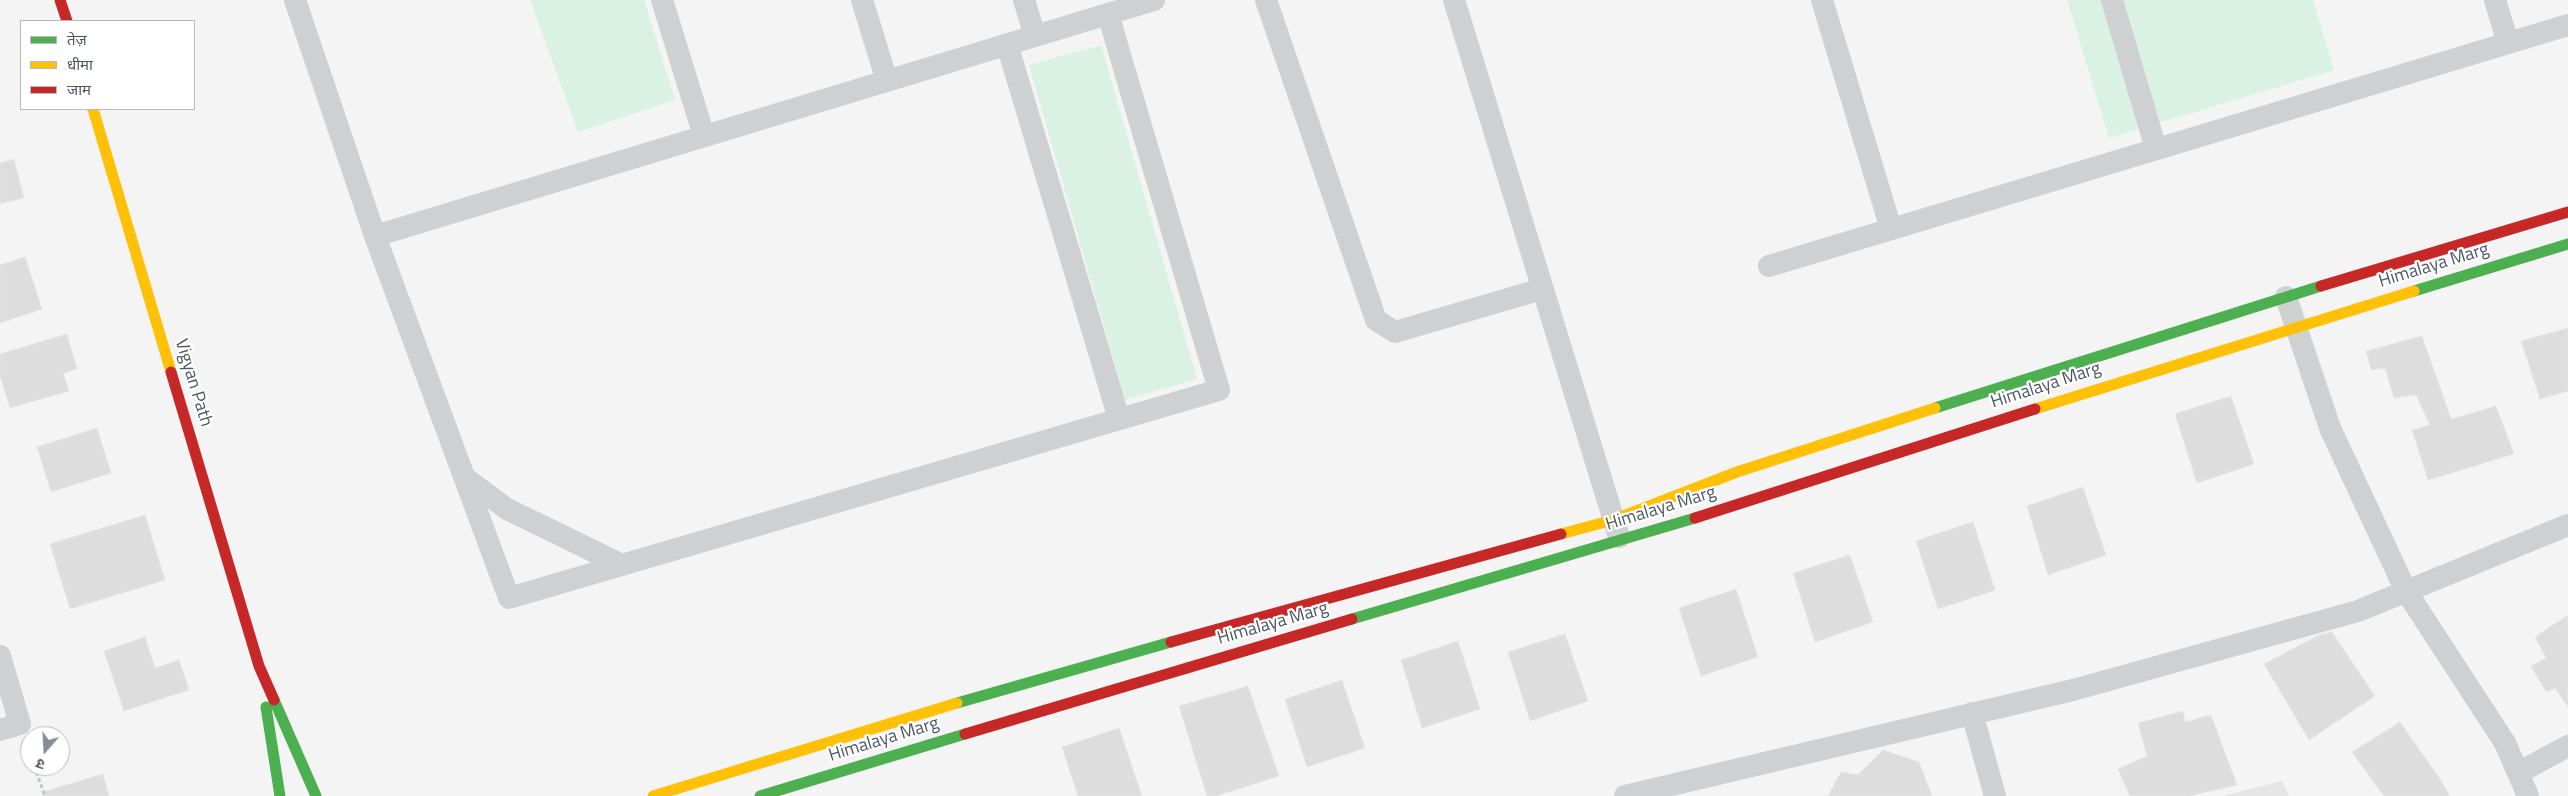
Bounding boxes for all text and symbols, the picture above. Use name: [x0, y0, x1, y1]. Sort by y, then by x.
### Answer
legend: [20, 20, 195, 110]
text: तेज़: [67, 28, 87, 51]
text: धीमा: [67, 53, 93, 76]
text: जाम: [67, 78, 91, 101]
street label: Himalaya Marg: [2376, 239, 2492, 293]
street label: Vigyan Path: [169, 337, 217, 429]
street label: Himalaya Marg: [1988, 358, 2104, 414]
street label: Himalaya Marg: [1603, 482, 1719, 536]
street label: Himalaya Marg: [1215, 598, 1331, 650]
street label: Himalaya Marg: [826, 713, 942, 767]
north arrow: [20, 726, 70, 776]
text: उ: [33, 753, 48, 776]

